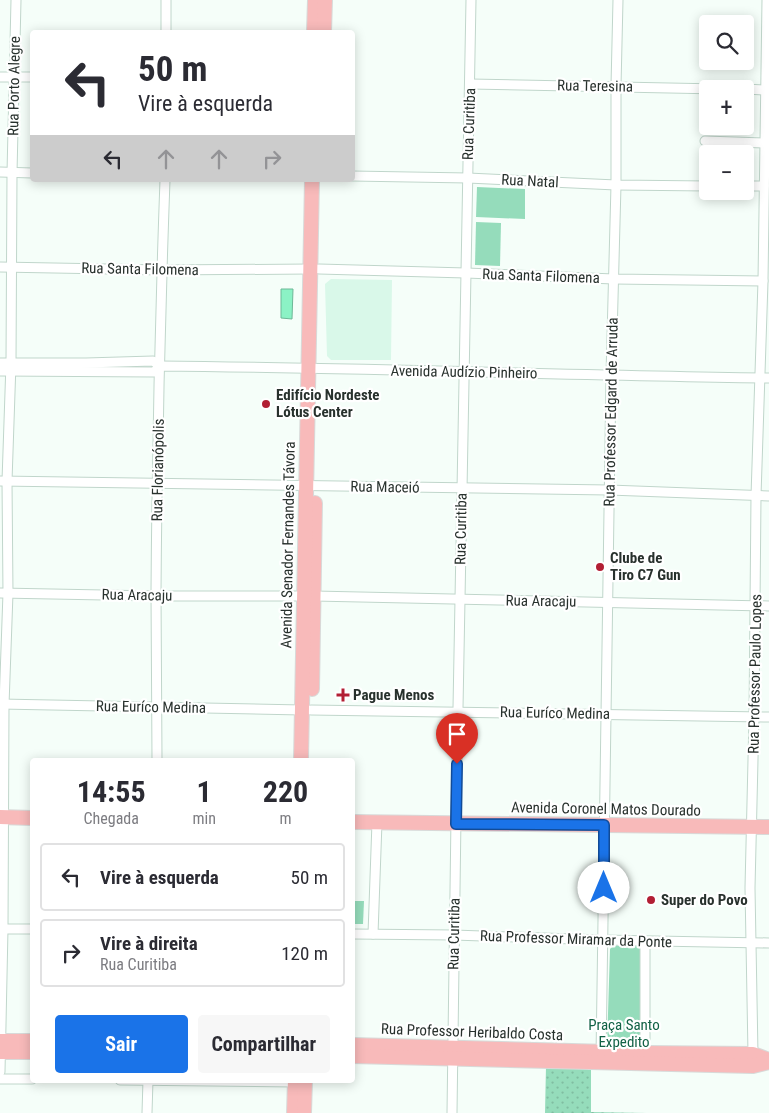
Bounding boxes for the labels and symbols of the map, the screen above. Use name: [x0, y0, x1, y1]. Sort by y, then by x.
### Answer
street label: Rua Porto Alegre: [4, 36, 24, 136]
street label: Rua Teresina: [557, 76, 633, 96]
street label: Rua Curitiba: [459, 88, 479, 160]
street label: Rua Natal: [501, 171, 559, 191]
street label: Rua Santa Filomena: [81, 259, 199, 279]
street label: Rua Santa Filomena: [482, 265, 600, 287]
street label: Rua Professor Edgard de Arruda: [600, 317, 622, 507]
street label: Avenida Audízio Pinheiro: [390, 362, 538, 382]
place label: Edifício Nordeste Lótus Center: [276, 386, 380, 421]
marker: Edifício Nordeste Lótus Center: [260, 398, 272, 410]
street label: Rua Florianópolis: [148, 418, 168, 521]
street label: Avenida Senador Fernandes Távora: [277, 441, 299, 649]
street label: Rua Maceió: [350, 477, 420, 497]
street label: Rua Curitiba: [451, 493, 471, 565]
place label: Clube de Tiro C7 Gun: [610, 549, 681, 584]
marker: Clube de Tiro C7 Gun: [594, 561, 606, 573]
street label: Rua Aracaju: [102, 585, 172, 605]
street label: Rua Aracaju: [506, 591, 576, 611]
street label: Rua Professor Paulo Lopes: [745, 594, 765, 754]
place label: Pague Menos: [353, 686, 434, 704]
marker: Pague Menos: [337, 689, 349, 701]
street label: Rua Euríco Medina: [96, 697, 206, 717]
street label: Rua Euríco Medina: [500, 703, 610, 723]
pin: [436, 713, 478, 764]
street label: Avenida Coronel Matos Dourado: [511, 798, 701, 820]
position arrow: [577, 861, 629, 913]
place label: Super do Povo: [661, 891, 748, 909]
marker: Super do Povo: [645, 894, 657, 906]
street label: Rua Curitiba: [444, 898, 464, 970]
street label: Rua Professor Miramar da Ponte: [480, 927, 672, 951]
park label: Praça Santo Expedito: [588, 1016, 660, 1051]
street label: Rua Professor Heribaldo Costa: [381, 1020, 563, 1044]

